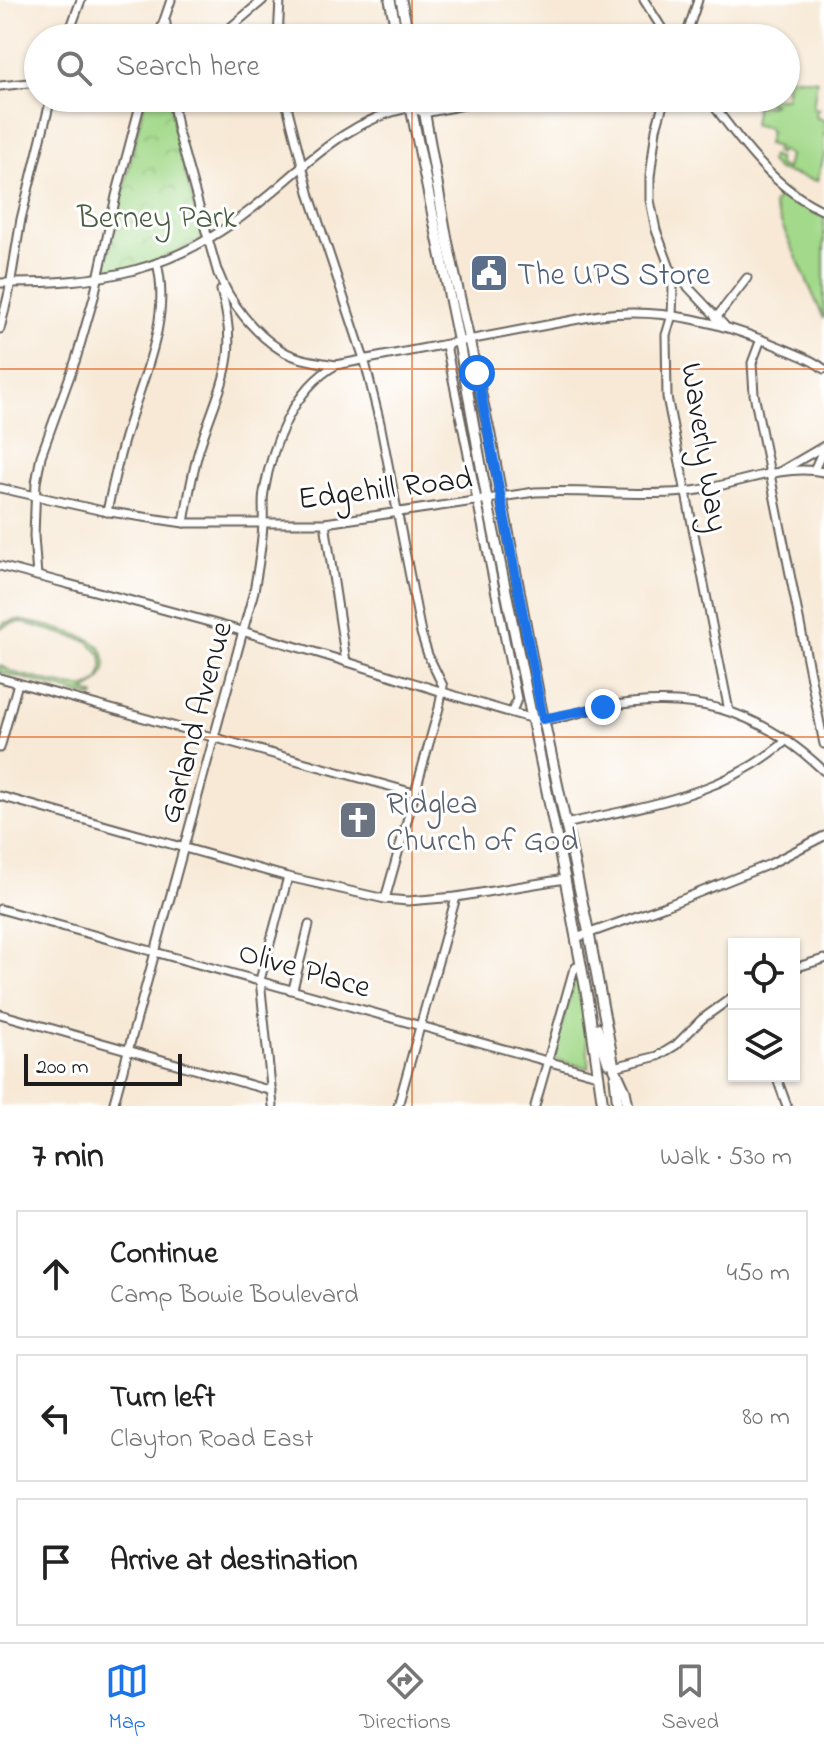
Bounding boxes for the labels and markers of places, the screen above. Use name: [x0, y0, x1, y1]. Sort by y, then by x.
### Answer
public building icon: The UPS Store: [468, 252, 510, 294]
place label: The UPS Store: [517, 253, 711, 300]
place label: Ridglea Church of God: [386, 782, 578, 866]
church icon: Ridglea Church of God: [337, 799, 379, 841]

